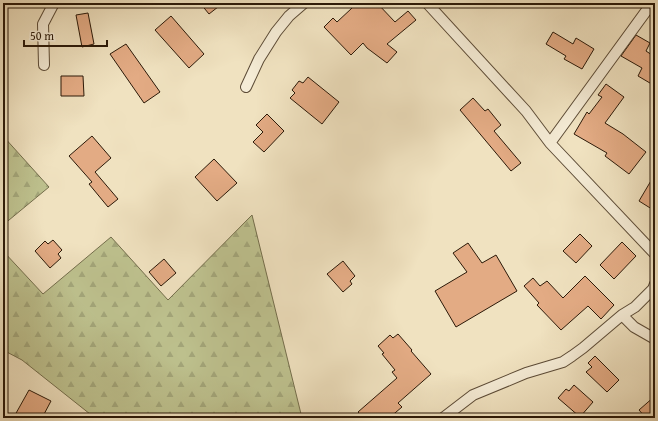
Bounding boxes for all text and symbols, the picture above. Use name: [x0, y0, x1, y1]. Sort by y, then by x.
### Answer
scale bar: [24, 22, 107, 48]
text: 50 m: [30, 27, 54, 44]

